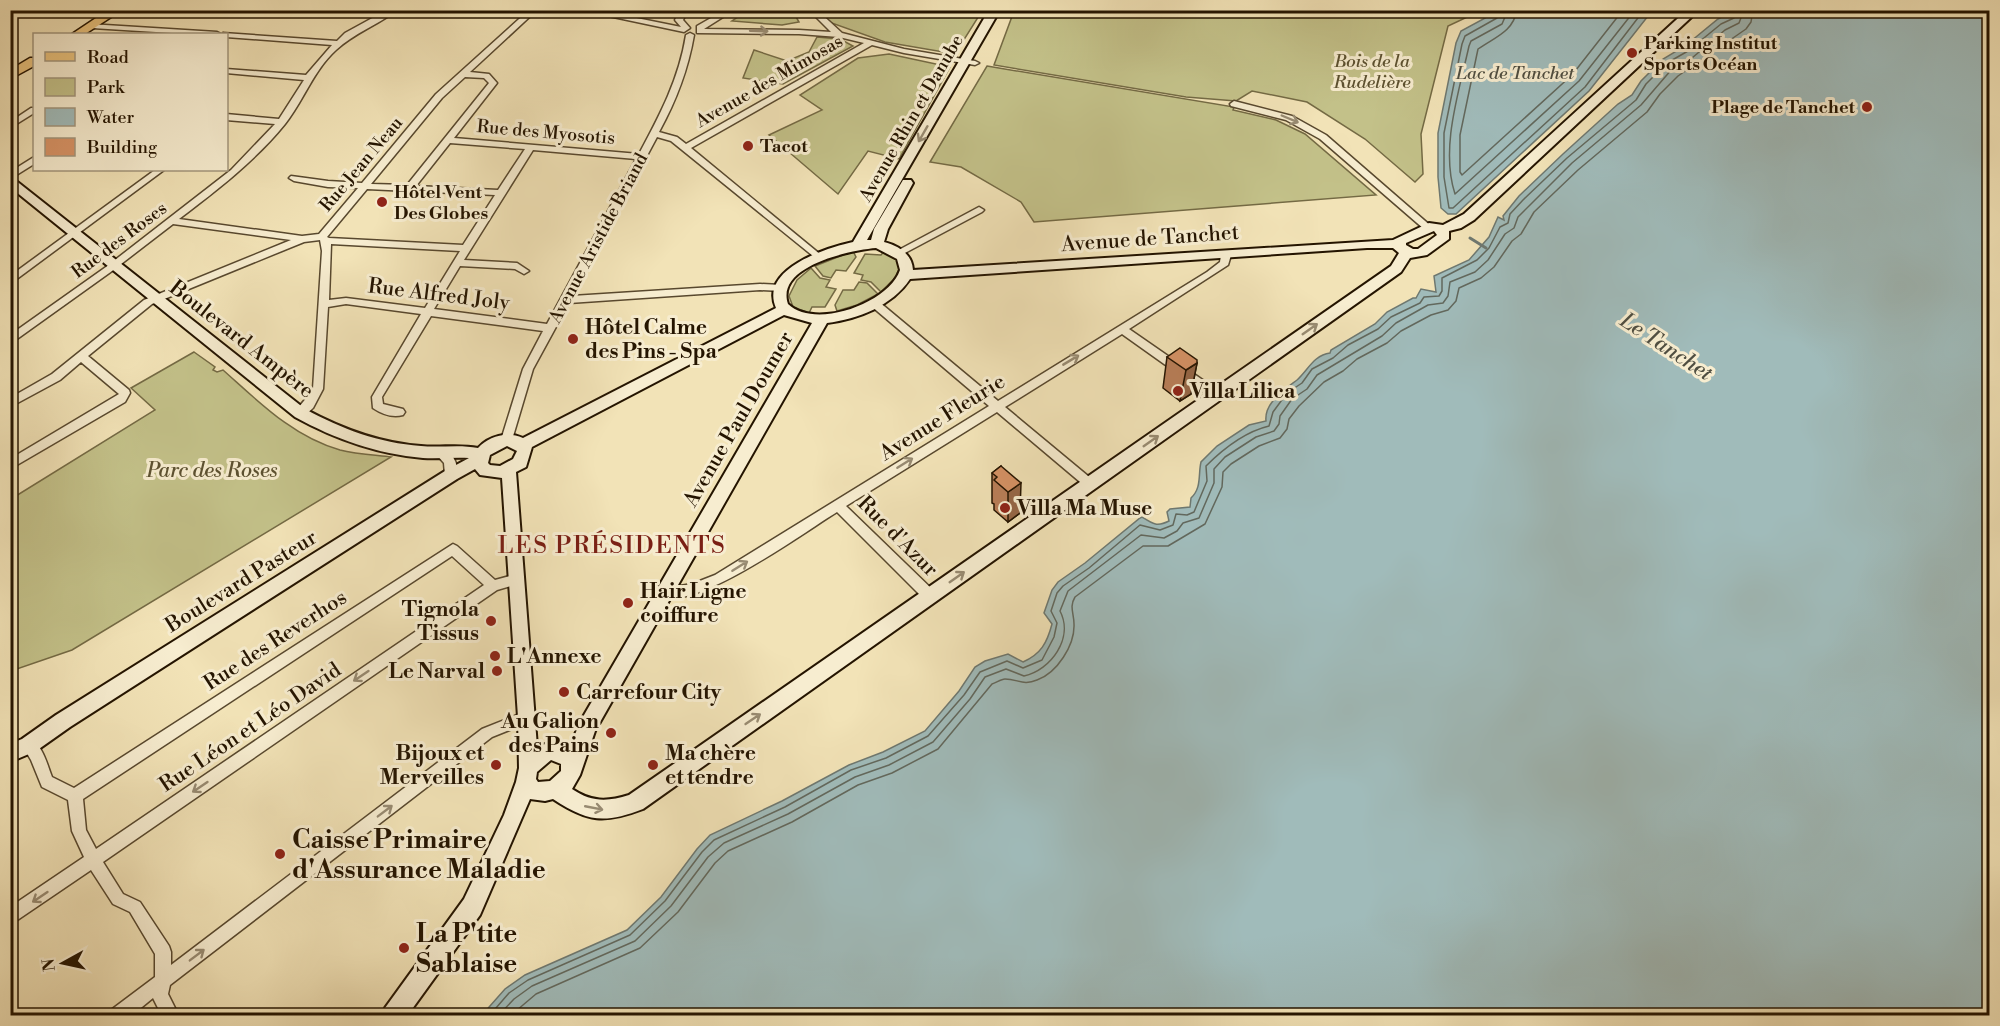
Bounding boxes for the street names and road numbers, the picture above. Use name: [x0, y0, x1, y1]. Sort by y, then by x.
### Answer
street label: Avenue des Mimosas: [691, 30, 847, 134]
street label: Avenue Rhin et Danube: [854, 31, 969, 207]
street label: Rue Jean Neau: [315, 111, 408, 217]
street label: Rue des Myosotis: [476, 115, 616, 150]
street label: Avenue Aristide Briand: [543, 148, 653, 328]
street label: Rue des Roses: [67, 197, 172, 284]
street label: Avenue de Tanchet: [1059, 220, 1240, 258]
street label: Rue Alfred Joly: [366, 273, 512, 317]
street label: Boulevard Ampère: [163, 275, 319, 404]
street label: Avenue Paul Doumer: [678, 327, 800, 513]
street label: Avenue Fleurie: [874, 369, 1010, 467]
street label: Rue d'Azur: [851, 491, 943, 583]
street label: Boulevard Pasteur: [160, 525, 322, 639]
street label: Rue des Reverhos: [199, 585, 352, 697]
street label: Rue Léon et Léo David: [155, 657, 346, 798]

